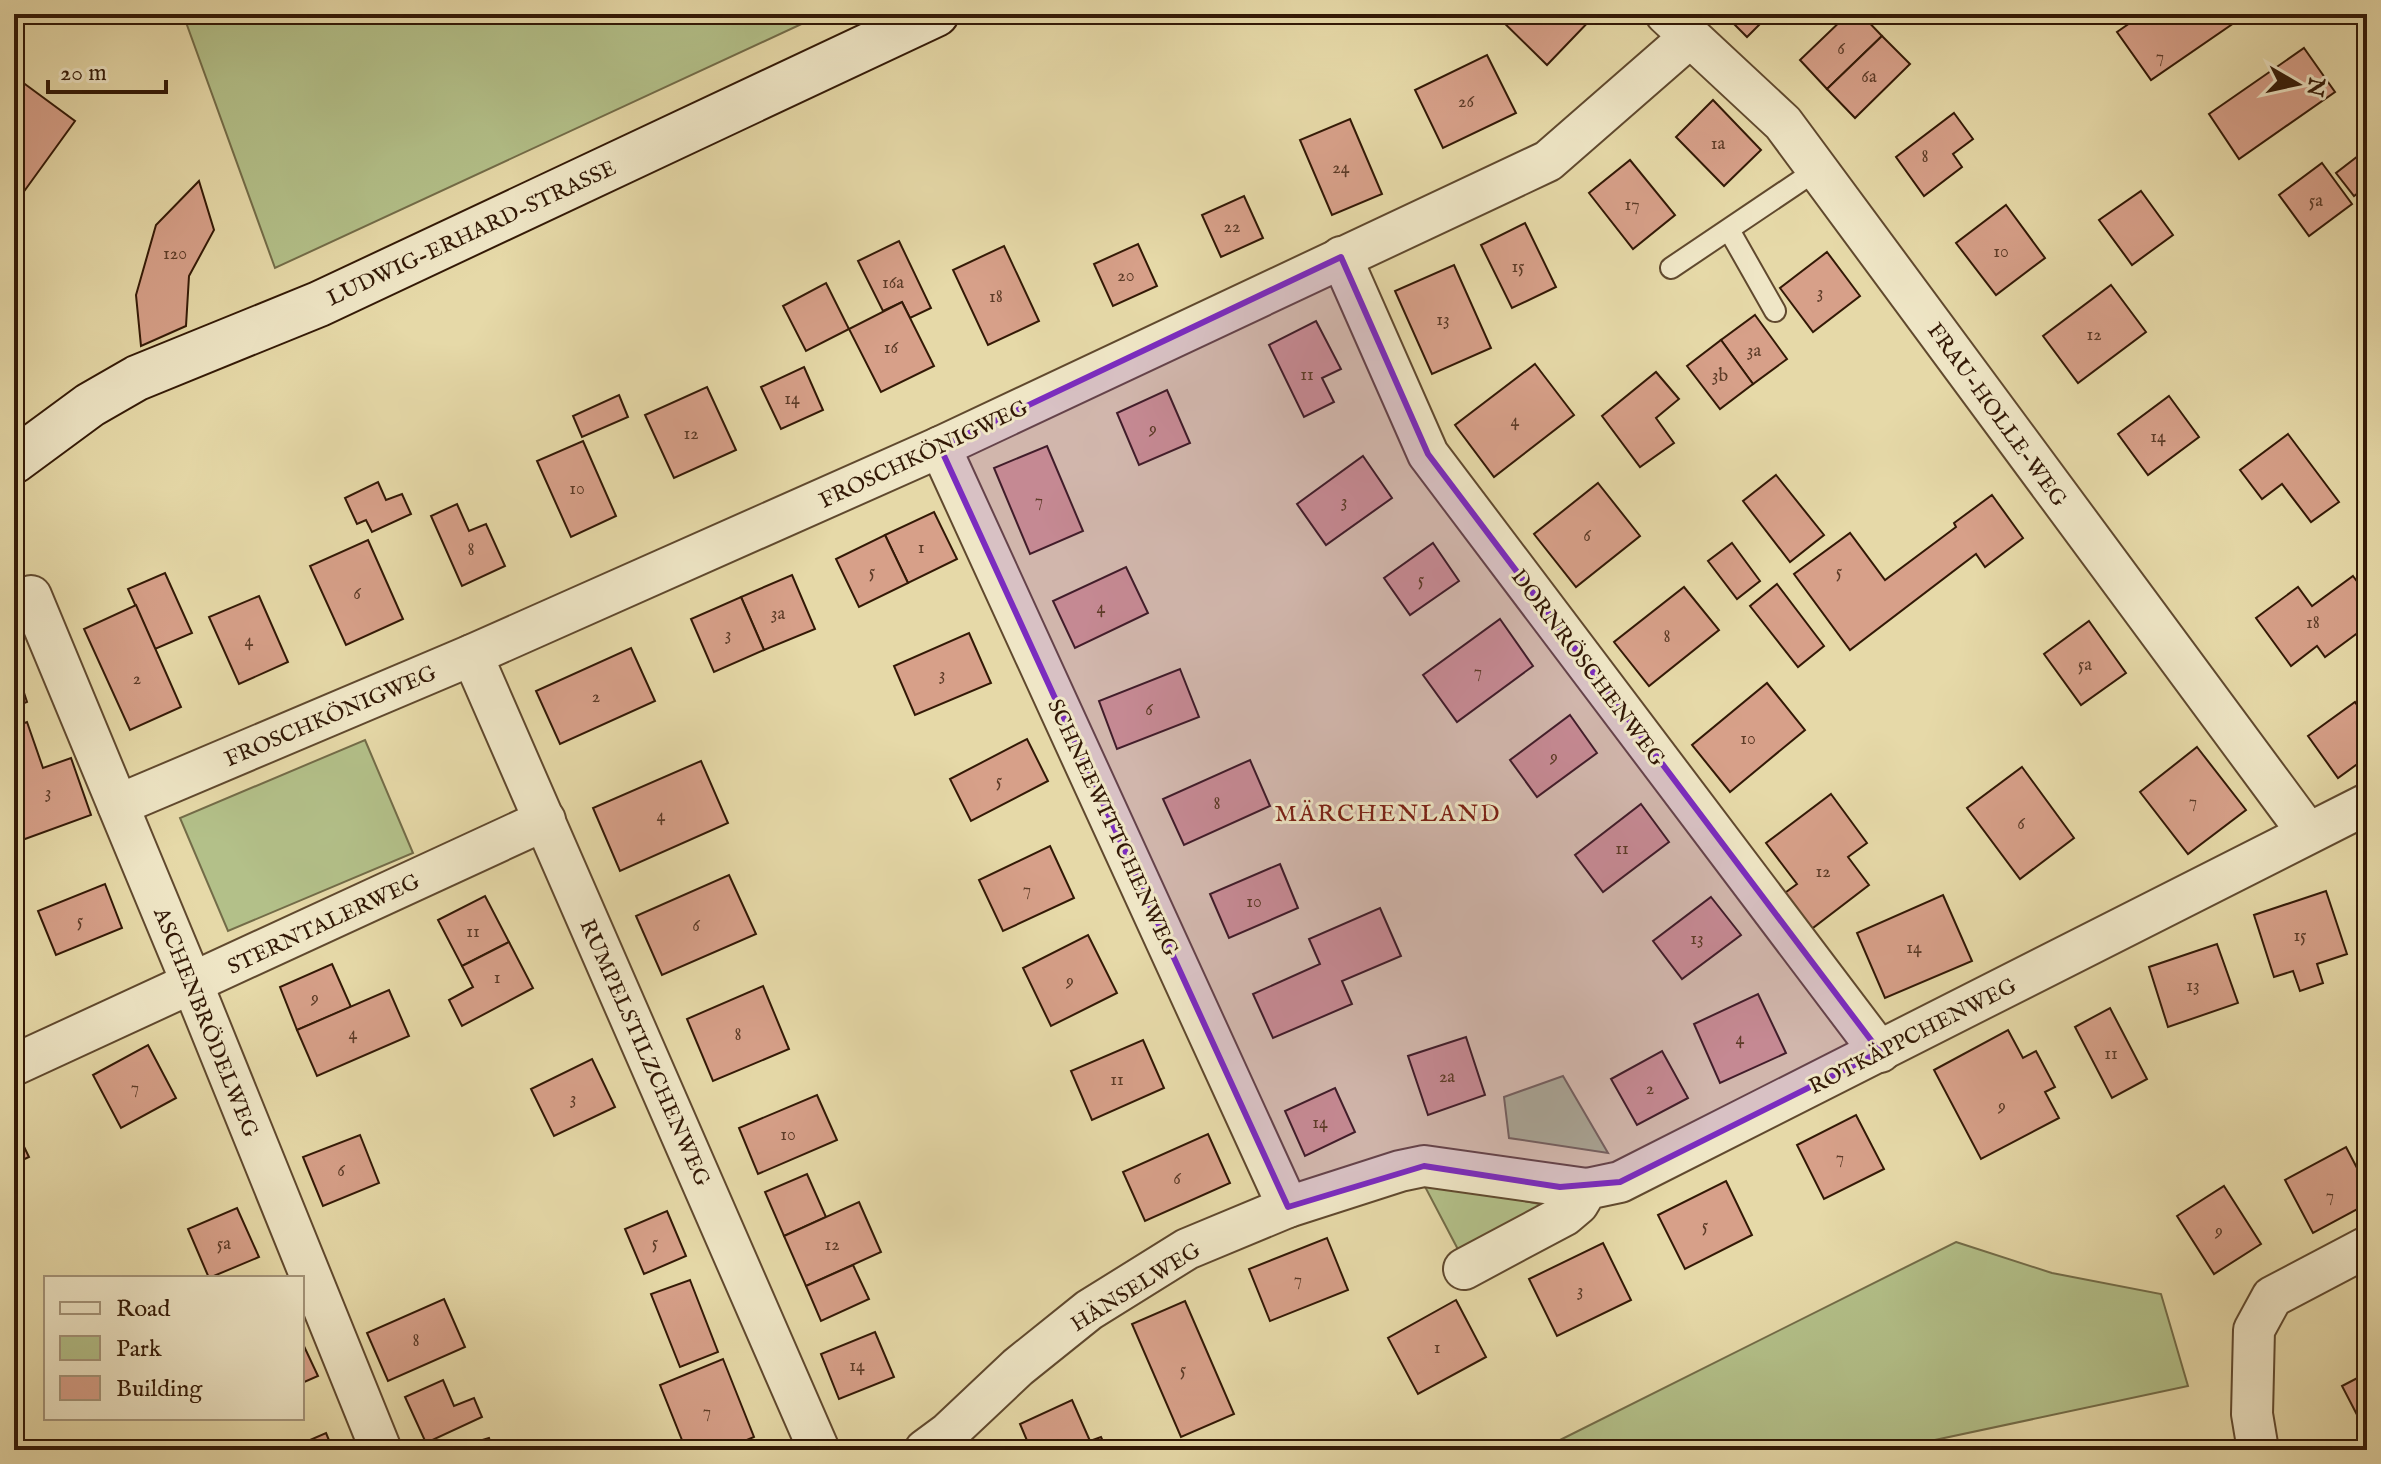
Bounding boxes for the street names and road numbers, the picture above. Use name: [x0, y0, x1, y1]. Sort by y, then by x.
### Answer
street label: LUDWIG-ERHARD-STRASSE: [323, 154, 621, 313]
street label: FRAU-HOLLE-WEG: [1920, 318, 2073, 513]
street label: FROSCHKÖNIGWEG: [815, 394, 1033, 515]
street label: DORNRÖSCHENWEG: [1504, 564, 1671, 773]
street label: FROSCHKÖNIGWEG: [221, 659, 441, 774]
street label: SCHNEEWITTCHENWEG: [1040, 695, 1184, 961]
street label: STERNTALERWEG: [223, 868, 425, 982]
street label: ASCHENBRÖDELWEG: [146, 903, 264, 1142]
street label: RUMPELSTILZCHENWEG: [573, 915, 716, 1191]
street label: ROTKÄPPCHENWEG: [1804, 972, 2022, 1101]
street label: HÄNSELWEG: [1066, 1236, 1207, 1339]

